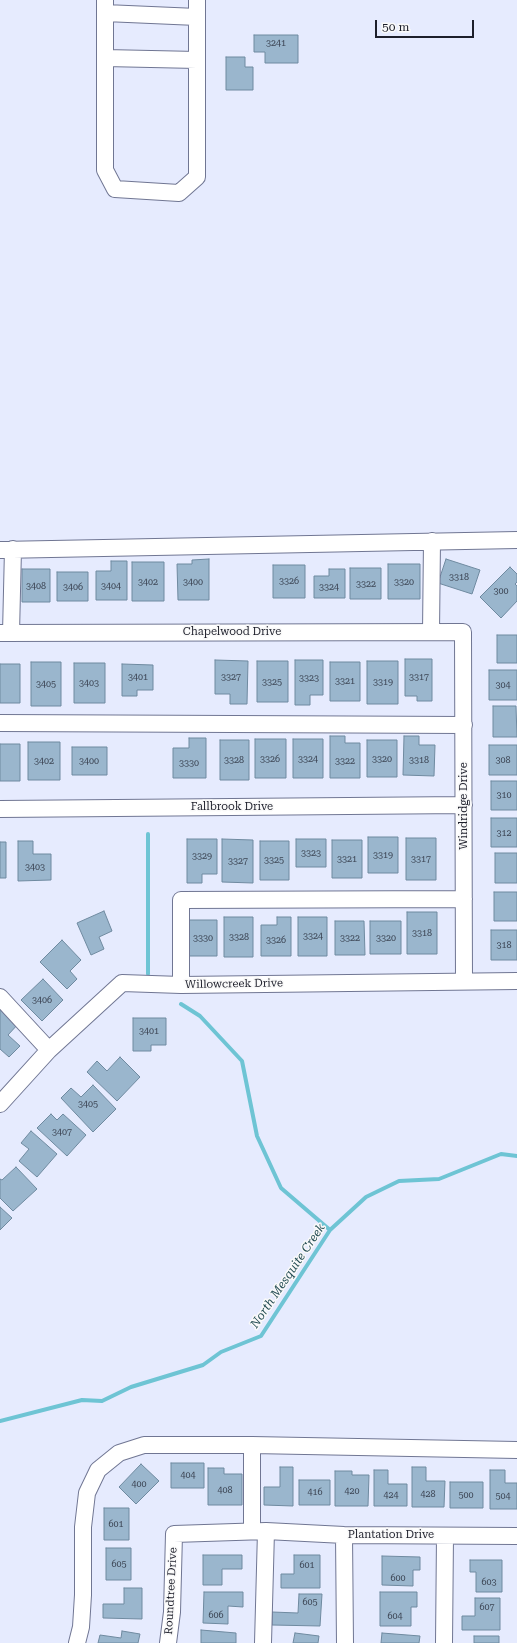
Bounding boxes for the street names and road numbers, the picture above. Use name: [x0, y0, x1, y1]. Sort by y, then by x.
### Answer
street label: Chapelwood Drive: [183, 625, 281, 639]
street label: Windridge Drive: [457, 762, 471, 850]
street label: Fallbrook Drive: [191, 800, 273, 814]
street label: Willowcreek Drive: [185, 977, 283, 991]
street label: Plantation Drive: [348, 1528, 434, 1542]
street label: Roundtree Drive: [162, 1547, 180, 1635]

